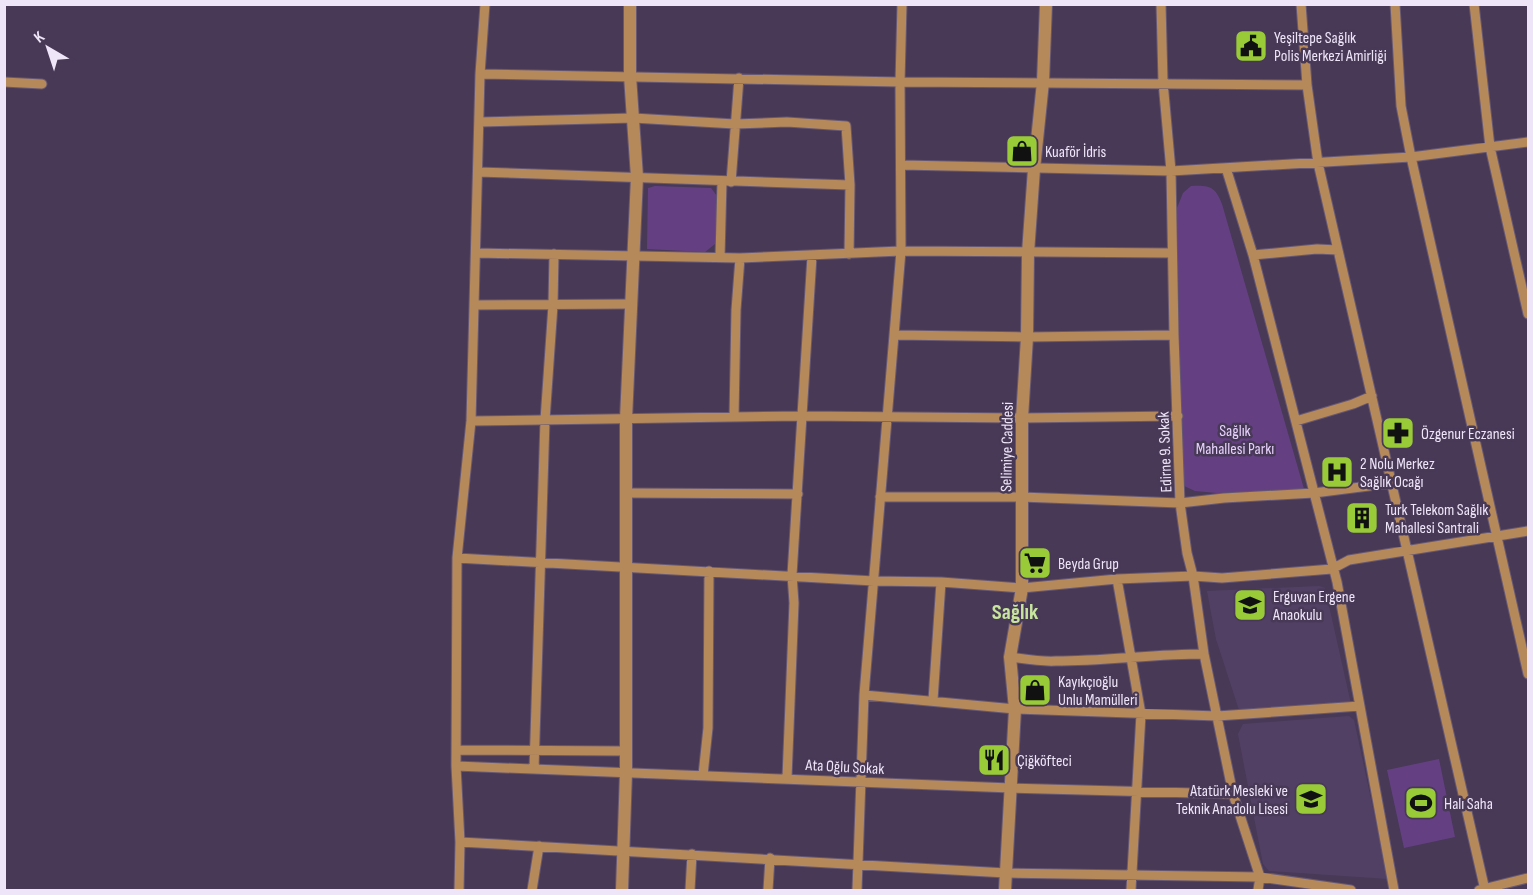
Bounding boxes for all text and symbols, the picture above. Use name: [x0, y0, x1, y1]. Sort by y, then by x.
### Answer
north arrow: [18, 18, 78, 78]
text: K: [30, 28, 49, 47]
public building icon: Yeşiltepe Sağlık Polis Merkezi Amirliği: [1233, 28, 1269, 64]
place label: Yeşiltepe Sağlık Polis Merkezi Amirliği: [1274, 29, 1387, 66]
shop icon: Kuaför İdris: [1004, 133, 1040, 169]
place label: Kuaför İdris: [1045, 143, 1106, 162]
street label: Selimiye Caddesi: [997, 402, 1018, 492]
street label: Edirne 9. Sokak: [1155, 411, 1176, 493]
pharmacy icon: Özgenur Eczanesi: [1380, 415, 1416, 451]
park label: Sağlık Mahallesi Parkı: [1196, 422, 1274, 459]
place label: Özgenur Eczanesi: [1421, 425, 1515, 444]
hospital icon: 2 Nolu Merkez Sağlık Ocağı: [1319, 454, 1355, 490]
place label: 2 Nolu Merkez Sağlık Ocağı: [1360, 455, 1435, 492]
building icon: Turk Telekom Sağlık Mahallesi Santrali: [1344, 500, 1380, 536]
place label: Turk Telekom Sağlık Mahallesi Santrali: [1385, 501, 1488, 538]
supermarket icon: Beyda Grup: [1017, 545, 1053, 581]
place label: Beyda Grup: [1058, 555, 1119, 574]
school or university icon: Erguvan Ergene Anaokulu: [1232, 587, 1268, 623]
place label: Erguvan Ergene Anaokulu: [1272, 588, 1355, 625]
district label: Sağlık: [992, 599, 1039, 626]
shop icon: Kayıkçıoğlu Unlu Mamülleri: [1017, 672, 1053, 708]
place label: Kayıkçıoğlu Unlu Mamülleri: [1058, 673, 1138, 710]
restaurant icon: Çiğköfteci: [976, 742, 1012, 778]
place label: Çiğköfteci: [1017, 752, 1072, 771]
street label: Ata Oğlu Sokak: [804, 756, 885, 779]
school or university icon: Atatürk Mesleki ve Teknik Anadolu Lisesi: [1293, 781, 1329, 817]
place label: Atatürk Mesleki ve Teknik Anadolu Lisesi: [1176, 782, 1288, 819]
sports icon: Halı Saha: [1403, 785, 1439, 821]
place label: Halı Saha: [1444, 795, 1493, 814]

